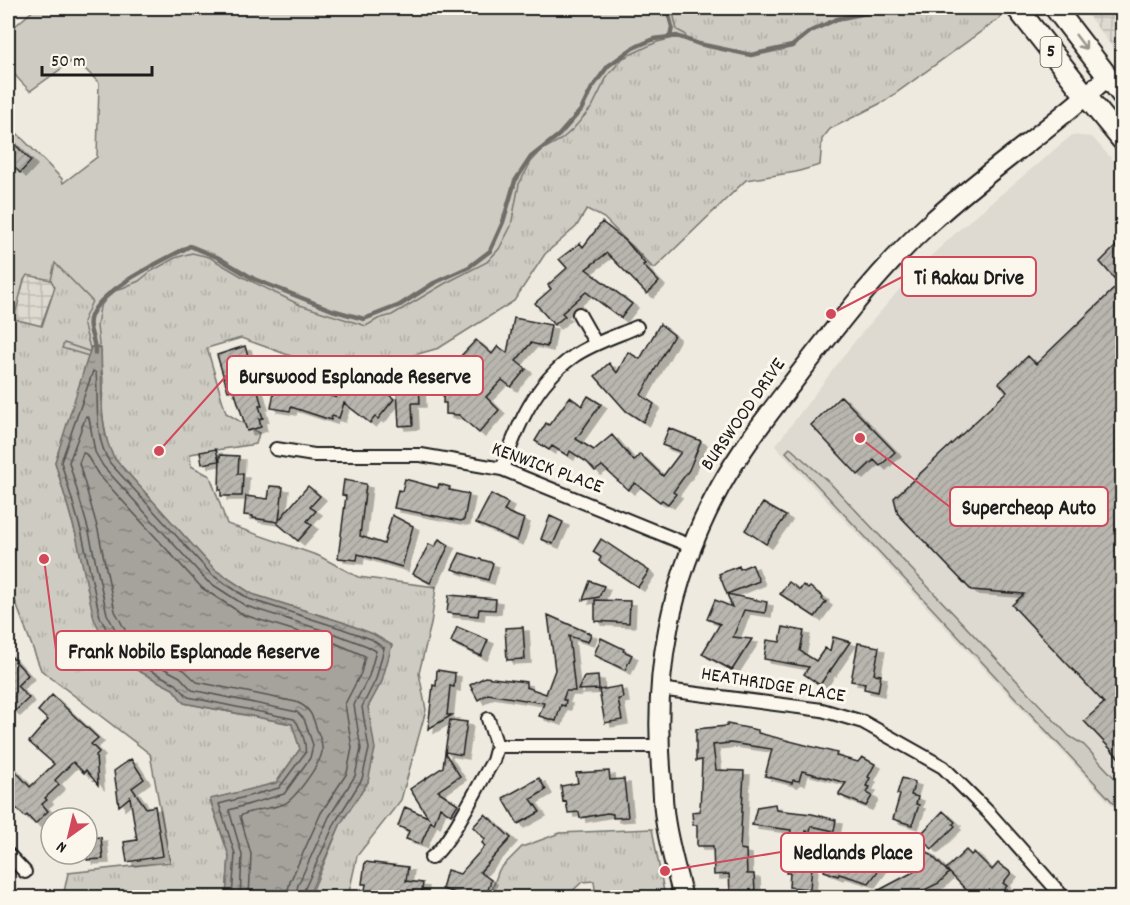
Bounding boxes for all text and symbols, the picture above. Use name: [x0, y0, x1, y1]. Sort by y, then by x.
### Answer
one-way arrow: [1074, 34, 1087, 50]
road number: 5: [1040, 37, 1062, 67]
scale bar: [42, 39, 152, 77]
text: 50 m: [51, 50, 86, 75]
callout: Ti Rakau Drive: [902, 257, 1036, 296]
text: Ti Rakau Drive: [914, 265, 1024, 295]
street label: BURSWOOD DRIVE: [695, 353, 793, 477]
callout: Burswood Esplanade Reserve: [227, 356, 483, 395]
text: Burswood Esplanade Reserve: [239, 364, 471, 394]
street label: KENWICK PLACE: [487, 436, 607, 502]
callout: Supercheap Auto: [950, 487, 1108, 526]
text: Supercheap Auto: [962, 495, 1096, 525]
callout: Frank Nobilo Esplanade Reserve: [56, 631, 332, 670]
text: Frank Nobilo Esplanade Reserve: [68, 639, 320, 669]
street label: HEATHRIDGE PLACE: [699, 661, 847, 711]
north arrow: [39, 806, 99, 866]
callout: Nedlands Place: [781, 833, 924, 872]
text: N: [52, 835, 72, 858]
text: Nedlands Place: [793, 840, 913, 870]

